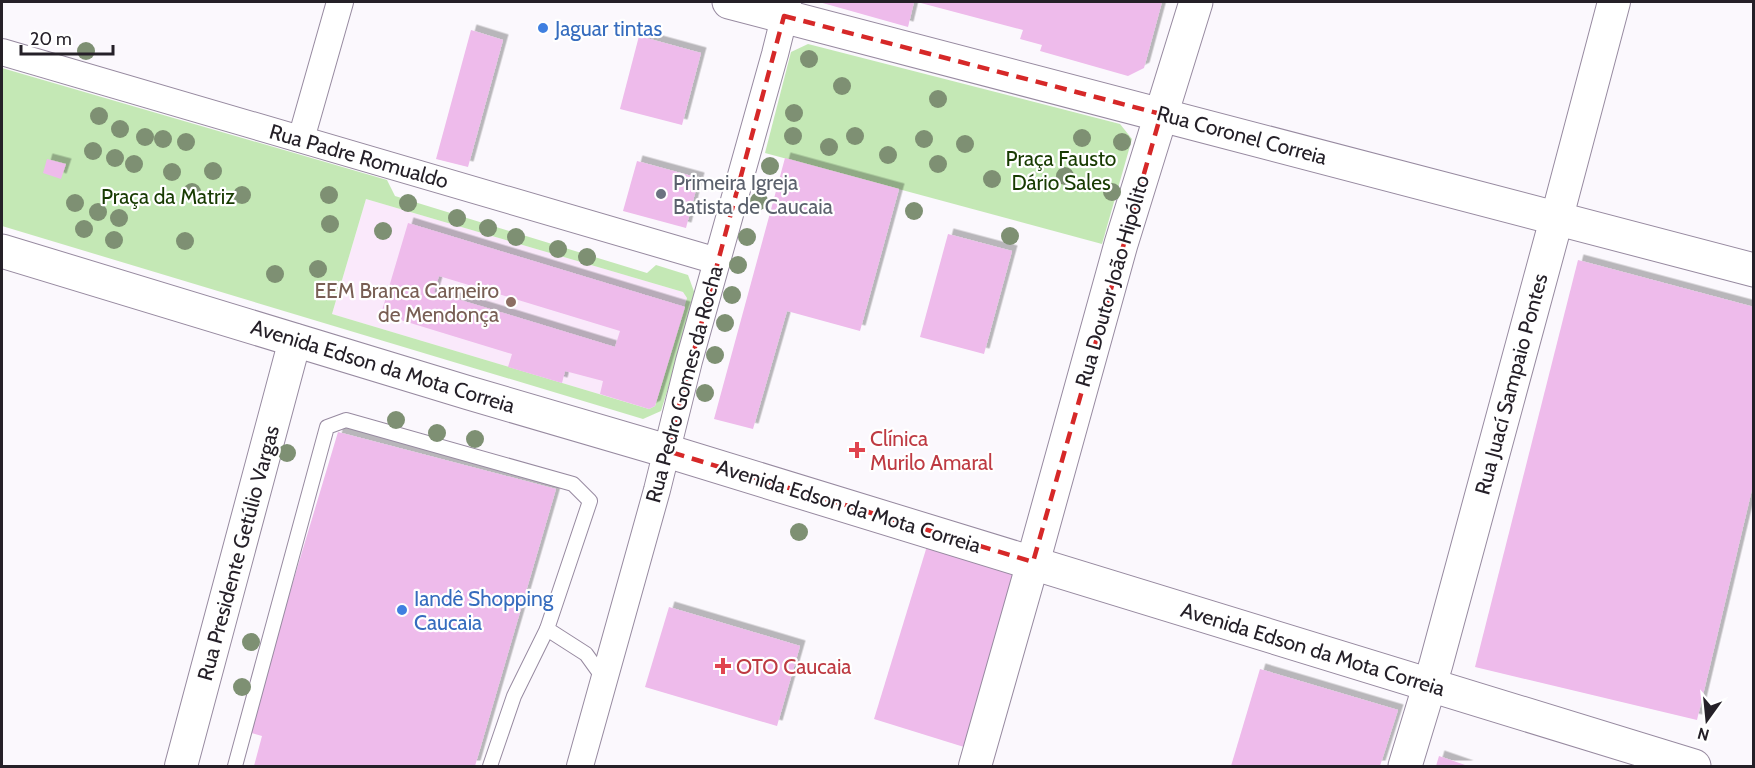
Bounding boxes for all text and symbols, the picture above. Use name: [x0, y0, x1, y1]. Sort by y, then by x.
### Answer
place label: Jaguar tintas: [554, 16, 662, 41]
scale bar: [21, 18, 112, 56]
marker: Jaguar tintas: [536, 21, 550, 35]
text: 20 m: [30, 28, 72, 50]
street label: Rua Coronel Correia: [1154, 100, 1330, 170]
street label: Rua Padre Romualdo: [267, 119, 451, 193]
park label: Praça Fausto Dário Sales: [1006, 146, 1116, 195]
place label: Primeira Igreja Batista de Caucaia: [673, 170, 833, 219]
street label: Rua Doutor João Hipólito: [1070, 172, 1154, 390]
park label: Praça da Matriz: [101, 184, 235, 209]
marker: Primeira Igreja Batista de Caucaia: [654, 187, 668, 201]
street label: Rua Pedro Gomes da Rocha: [640, 263, 728, 505]
street label: Rua Juací Sampaio Pontes: [1469, 270, 1553, 497]
place label: EEM Branca Carneiro de Mendonça: [314, 278, 499, 327]
marker: EEM Branca Carneiro de Mendonça: [504, 295, 518, 309]
street label: Avenida Edson da Mota Correia: [248, 314, 518, 418]
street label: Rua Presidente Getúlio Vargas: [192, 422, 284, 683]
place label: Clínica Murilo Amaral: [870, 426, 993, 475]
marker: Clínica Murilo Amaral: [848, 441, 866, 459]
street label: Avenida Edson da Mota Correia: [714, 454, 984, 558]
place label: Iandê Shopping Caucaia: [414, 586, 554, 635]
street label: Avenida Edson da Mota Correia: [1178, 597, 1448, 701]
marker: Iandê Shopping Caucaia: [395, 603, 409, 617]
place label: OTO Caucaia: [736, 654, 851, 679]
marker: OTO Caucaia: [714, 657, 732, 675]
north arrow: [1677, 690, 1737, 750]
text: N: [1695, 723, 1711, 745]

